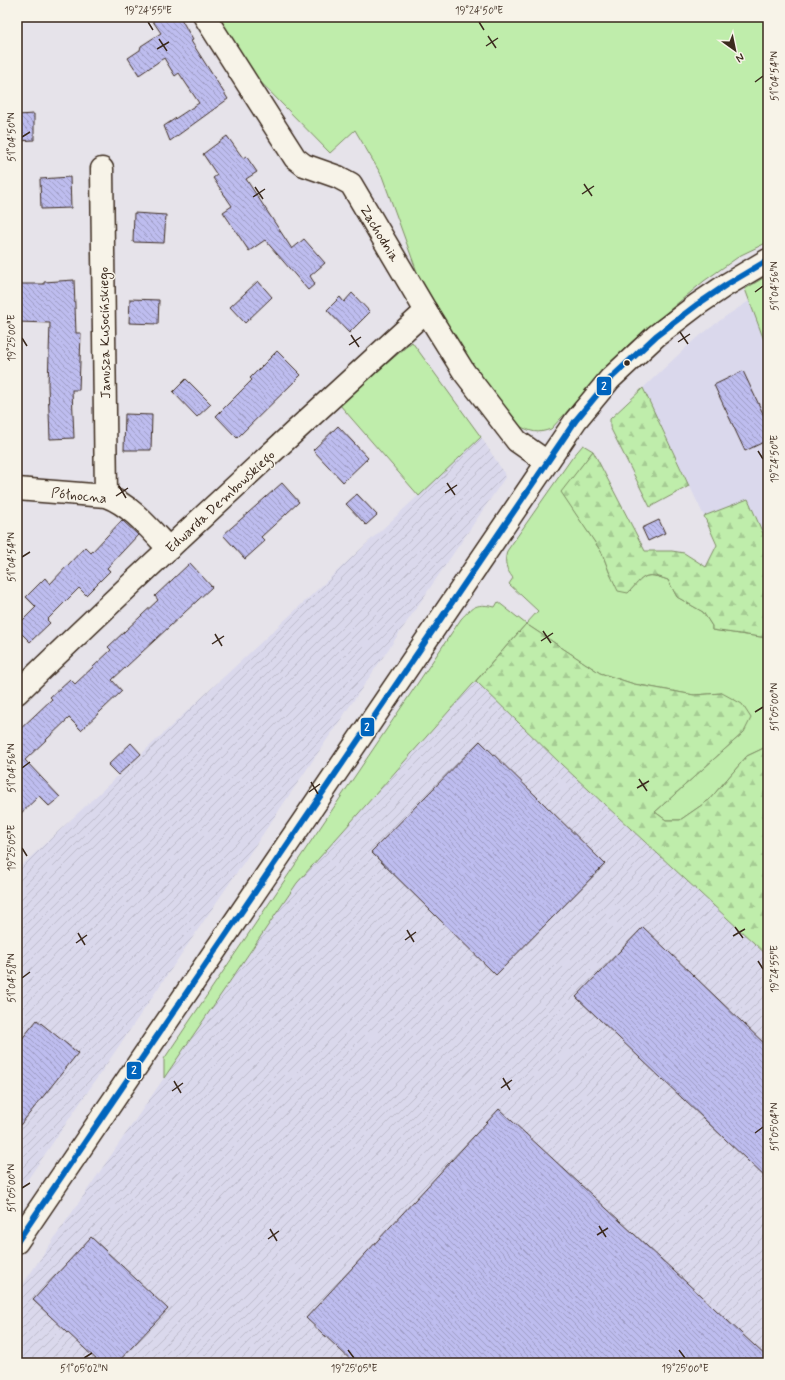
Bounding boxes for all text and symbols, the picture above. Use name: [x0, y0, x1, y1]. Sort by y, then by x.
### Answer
text: 19°24'55"E: [124, 4, 172, 18]
text: 19°24'50"E: [455, 4, 503, 18]
north arrow: [715, 30, 755, 70]
text: N: [733, 50, 747, 65]
text: 51°04'54"N: [768, 51, 782, 101]
text: 51°04'50"N: [5, 112, 19, 162]
street label: Zachodnia: [355, 202, 403, 266]
text: 51°04'56"N: [768, 261, 782, 311]
street label: Janusza Kusocińskiego: [95, 267, 116, 399]
text: 19°25'00"E: [5, 314, 19, 361]
unlabelled marker: [622, 358, 632, 368]
line badge: 2: [596, 376, 612, 396]
text: 2: [601, 380, 607, 394]
text: 19°24'50"E: [768, 435, 782, 483]
street label: Edwarda Dembowskiego: [162, 446, 281, 559]
street label: Północna: [50, 484, 108, 508]
text: 51°04'54"N: [5, 532, 19, 582]
text: 51°05'00"N: [768, 683, 782, 731]
line badge: 2: [360, 717, 375, 737]
text: 2: [364, 721, 370, 735]
text: 51°04'56"N: [5, 743, 19, 793]
text: 19°25'05"E: [5, 825, 19, 871]
text: 19°24'55"E: [768, 945, 782, 993]
text: 51°04'58"N: [5, 953, 19, 1003]
line badge: 2: [126, 1061, 142, 1080]
text: 2: [131, 1064, 137, 1078]
text: 51°05'04"N: [768, 1102, 782, 1151]
text: 51°05'00"N: [5, 1164, 19, 1212]
text: 51°05'02"N: [60, 1362, 108, 1376]
text: 19°25'05"E: [331, 1362, 377, 1376]
text: 19°25'00"E: [662, 1362, 709, 1376]

